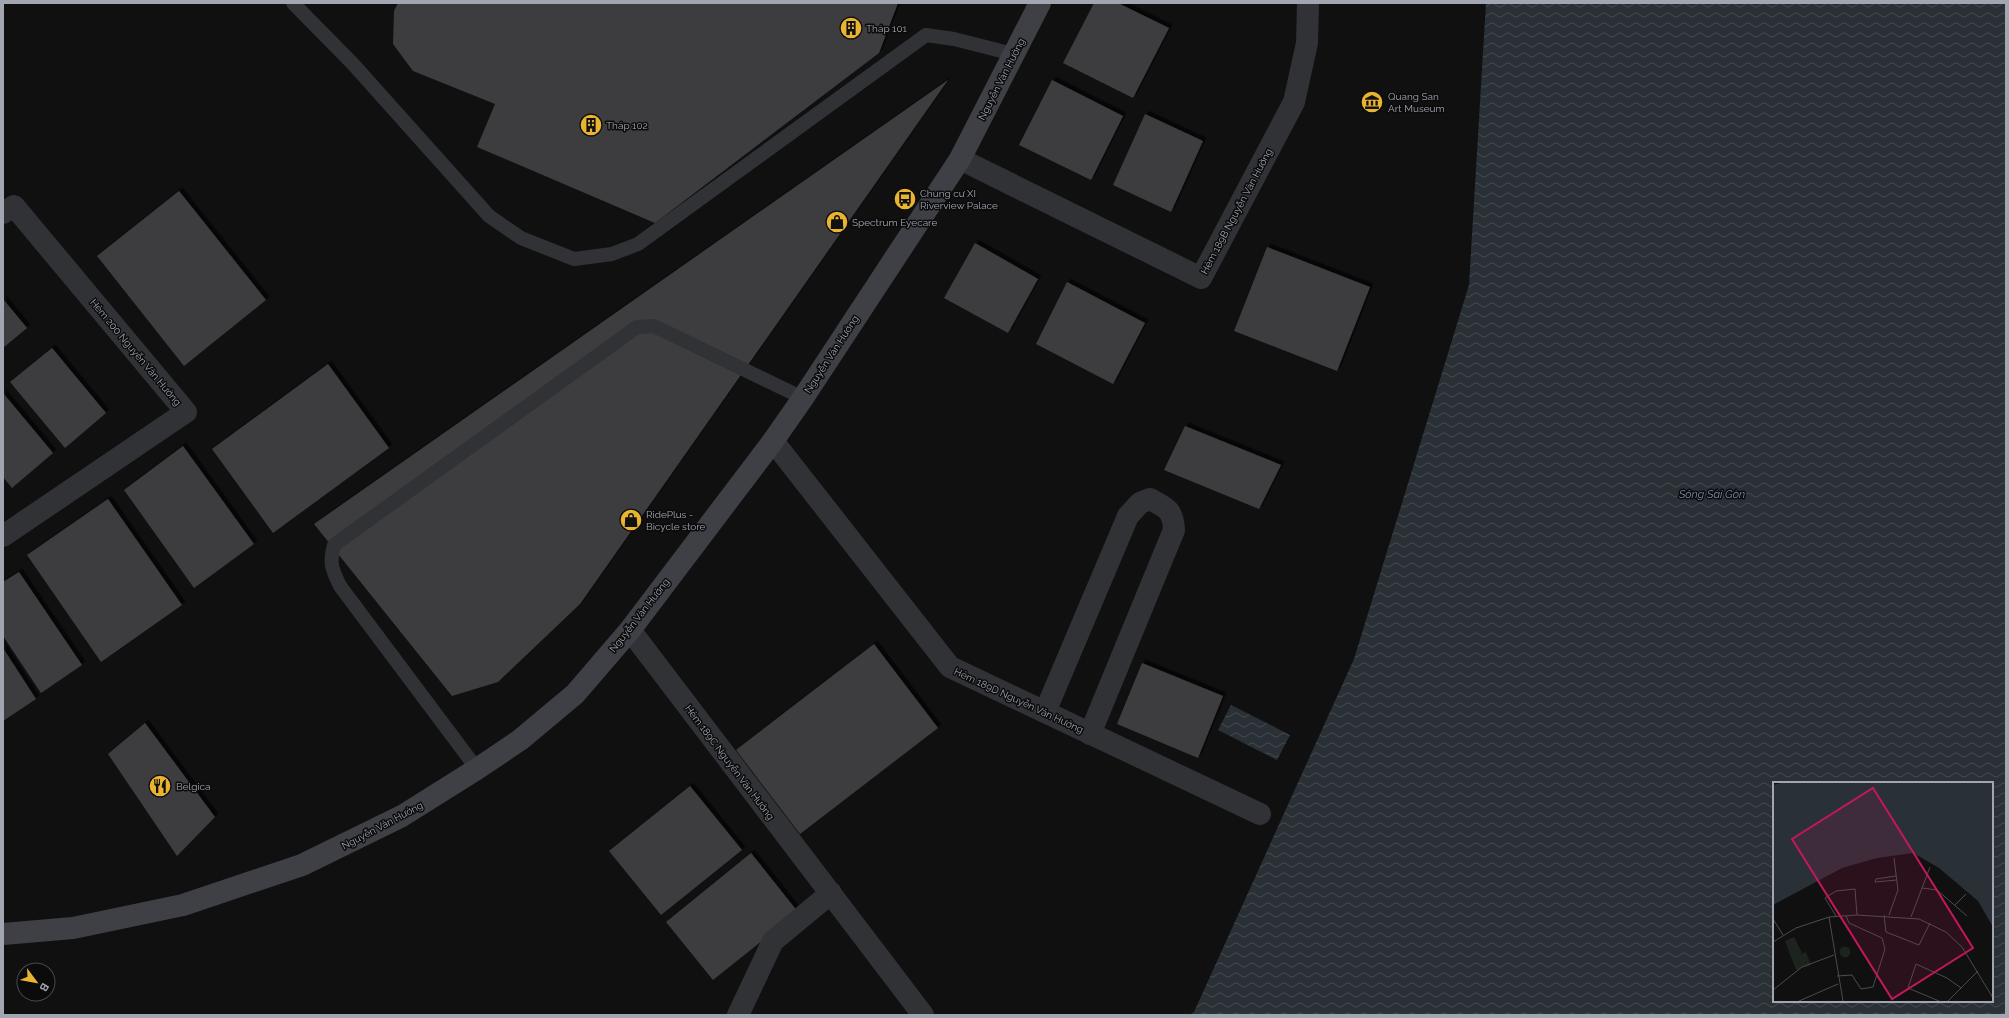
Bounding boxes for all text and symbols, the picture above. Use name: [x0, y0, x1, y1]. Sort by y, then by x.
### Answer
building icon: Tháp 101: [838, 15, 864, 41]
place label: Tháp 101: [866, 23, 908, 34]
street label: Nguyễn Văn Hưởng: [976, 36, 1027, 122]
museum icon: Quang San Art Museum: [1359, 89, 1385, 115]
place label: Quang San Art Museum: [1388, 91, 1445, 114]
building icon: Tháp 102: [578, 112, 604, 138]
place label: Tháp 102: [606, 120, 648, 131]
street label: Hẻm 189B Nguyễn Văn Hưởng: [1199, 147, 1274, 276]
bus stop icon: Chung cư XI Riverview Palace: [892, 186, 918, 212]
place label: Chung cư XI Riverview Palace: [920, 188, 998, 211]
shop icon: Spectrum Eyecare: [824, 209, 850, 235]
place label: Spectrum Eyecare: [852, 217, 937, 228]
street label: Hẻm 200 Nguyễn Văn Hưởng: [88, 297, 183, 408]
street label: Nguyễn Văn Hưởng: [802, 313, 861, 395]
water label: Sông Sài Gòn: [1678, 488, 1745, 501]
shop icon: RidePlus - Bicycle store: [618, 507, 644, 533]
place label: RidePlus - Bicycle store: [646, 509, 705, 532]
street label: Nguyễn Văn Hưởng: [607, 576, 672, 654]
street label: Hẻm 189D Nguyễn Văn Hưởng: [952, 666, 1085, 735]
street label: Hẻm 189C Nguyễn Văn Hưởng: [683, 703, 776, 822]
restaurant icon: Belgica: [147, 773, 173, 799]
place label: Belgica: [176, 781, 211, 792]
inset map: [1773, 782, 1993, 1002]
street label: Nguyễn Văn Hưởng: [340, 799, 425, 852]
north arrow: [16, 962, 56, 1002]
text: B: [36, 980, 52, 994]

